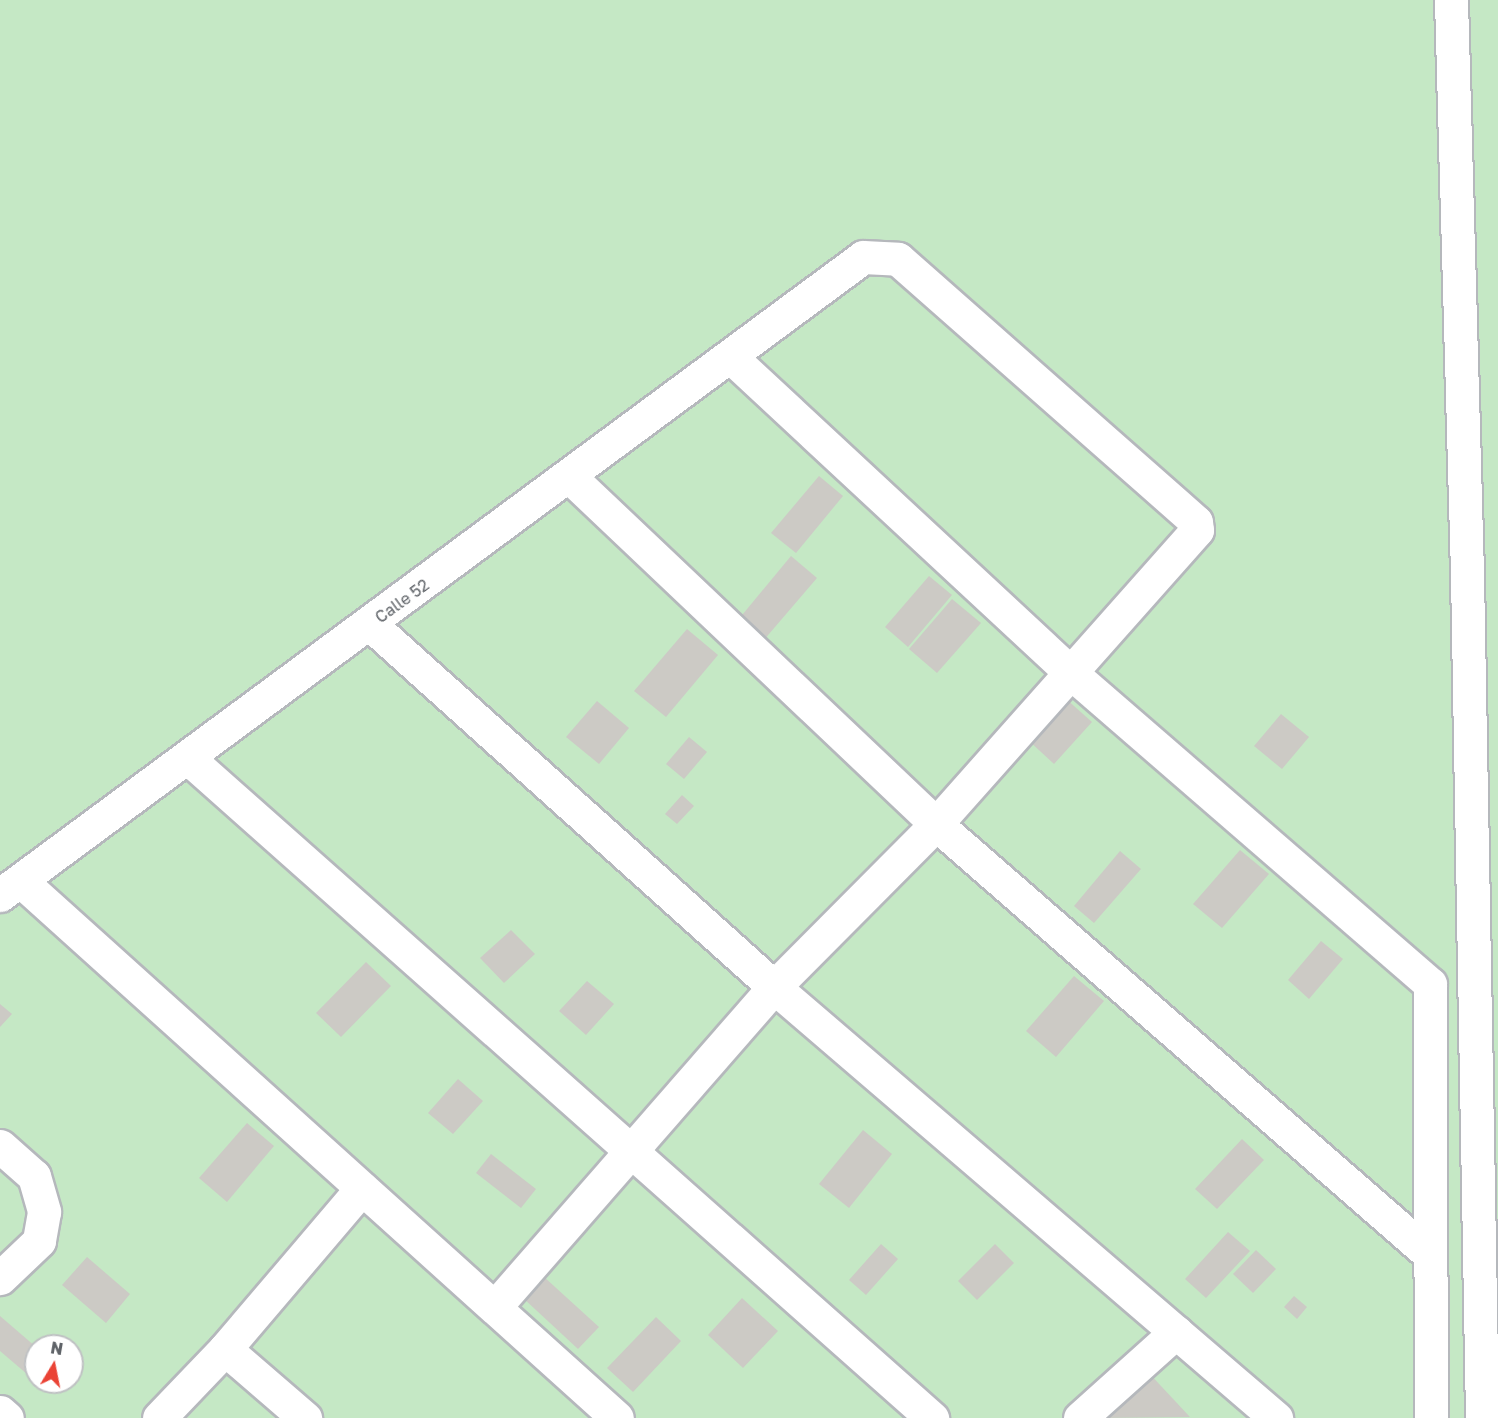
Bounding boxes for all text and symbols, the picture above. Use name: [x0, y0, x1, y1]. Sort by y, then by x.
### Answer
street label: Calle 52: [371, 575, 433, 627]
north arrow: [24, 1334, 84, 1394]
text: N: [49, 1337, 65, 1359]

